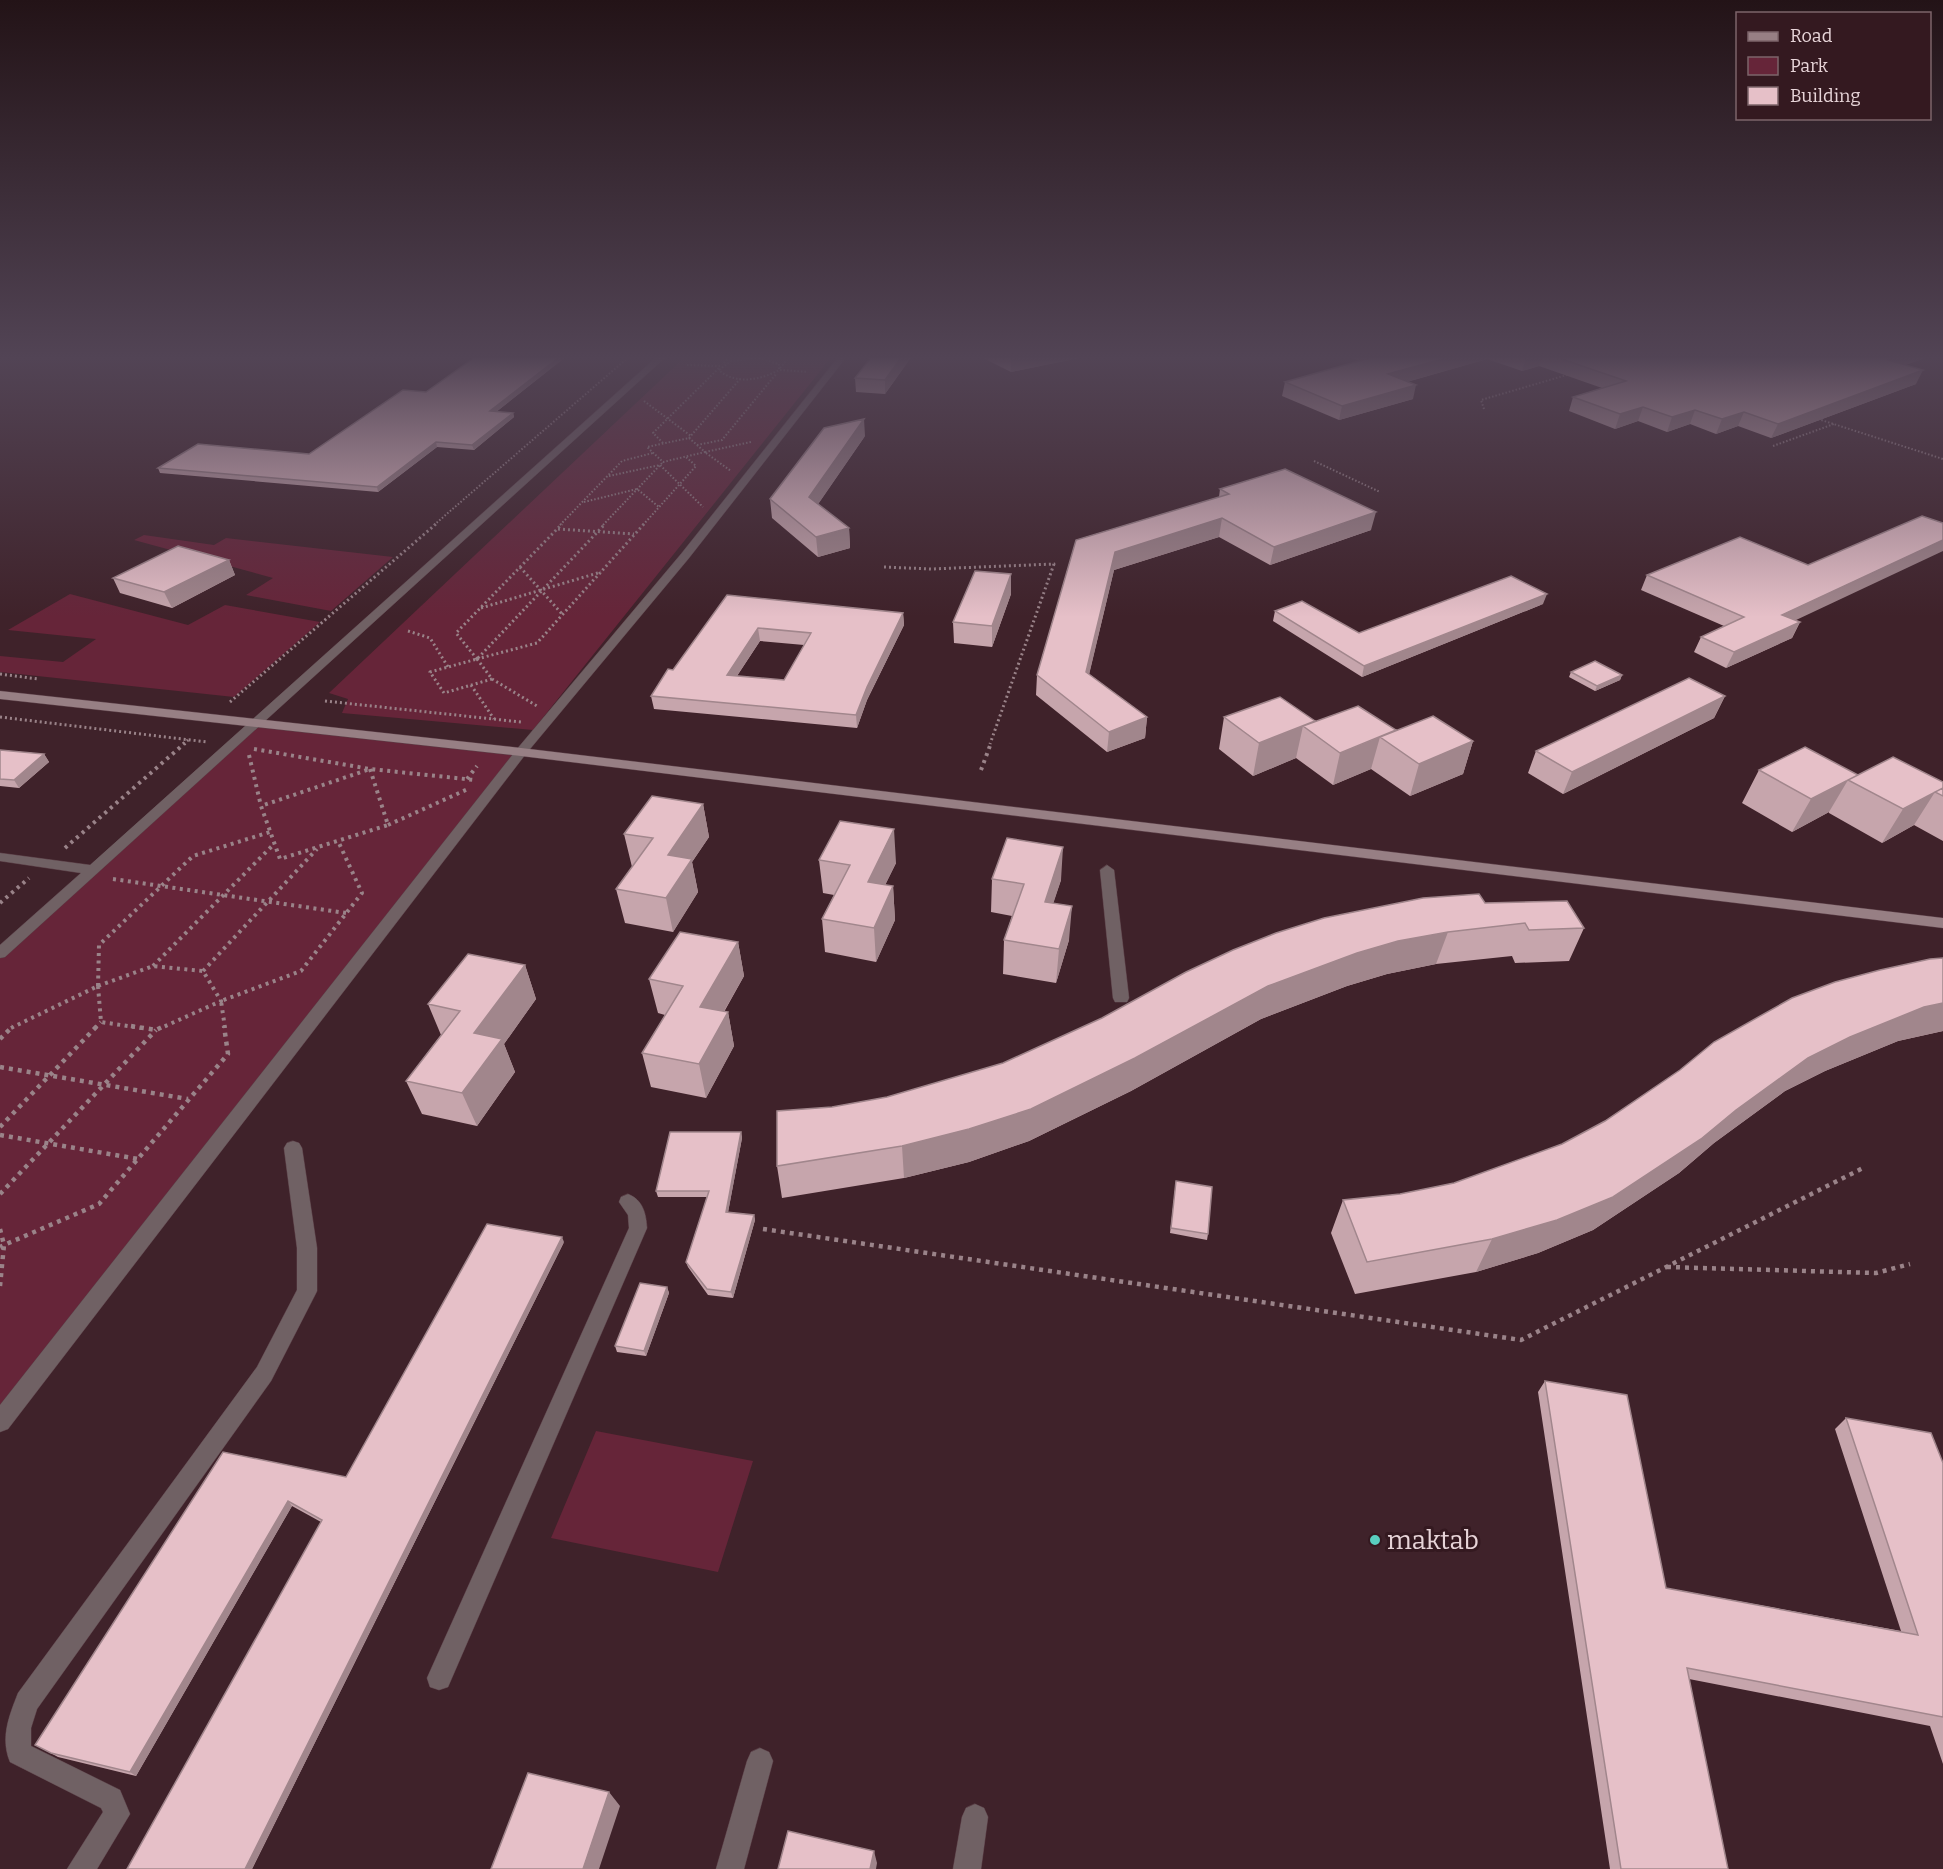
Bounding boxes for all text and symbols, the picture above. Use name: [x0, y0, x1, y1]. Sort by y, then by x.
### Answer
legend: [1736, 12, 1931, 120]
text: Road: [1790, 25, 1833, 47]
text: Park: [1790, 55, 1829, 77]
text: Building: [1790, 85, 1861, 107]
place label: maktab: [1387, 1525, 1479, 1556]
marker: maktab: [1368, 1533, 1382, 1547]

